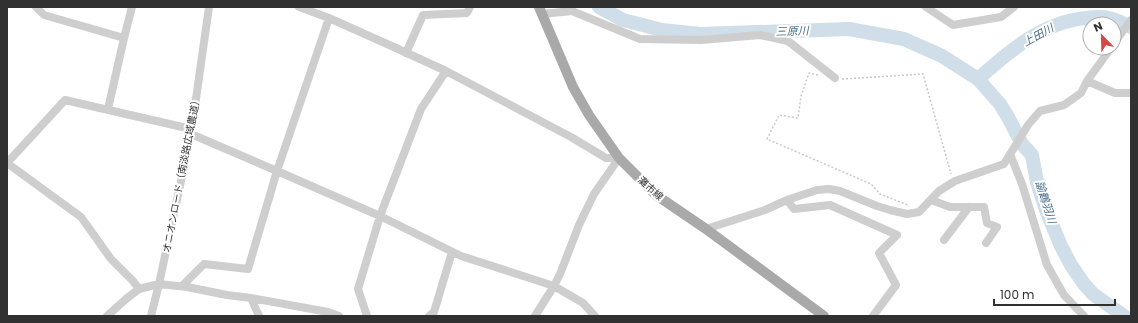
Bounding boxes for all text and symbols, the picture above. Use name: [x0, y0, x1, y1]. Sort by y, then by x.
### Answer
north arrow: [1082, 16, 1122, 56]
text: N: [1091, 18, 1105, 36]
water label: 上田川: [1020, 20, 1057, 50]
water label: 三原川: [775, 22, 810, 40]
street label: オニオンロード（南淡路広域農道）: [159, 94, 204, 254]
street label: 灘市線: [634, 173, 667, 204]
water label: 諭鶴羽川: [1032, 179, 1061, 226]
scale bar: [994, 281, 1115, 307]
text: 100 m: [1000, 286, 1034, 303]

